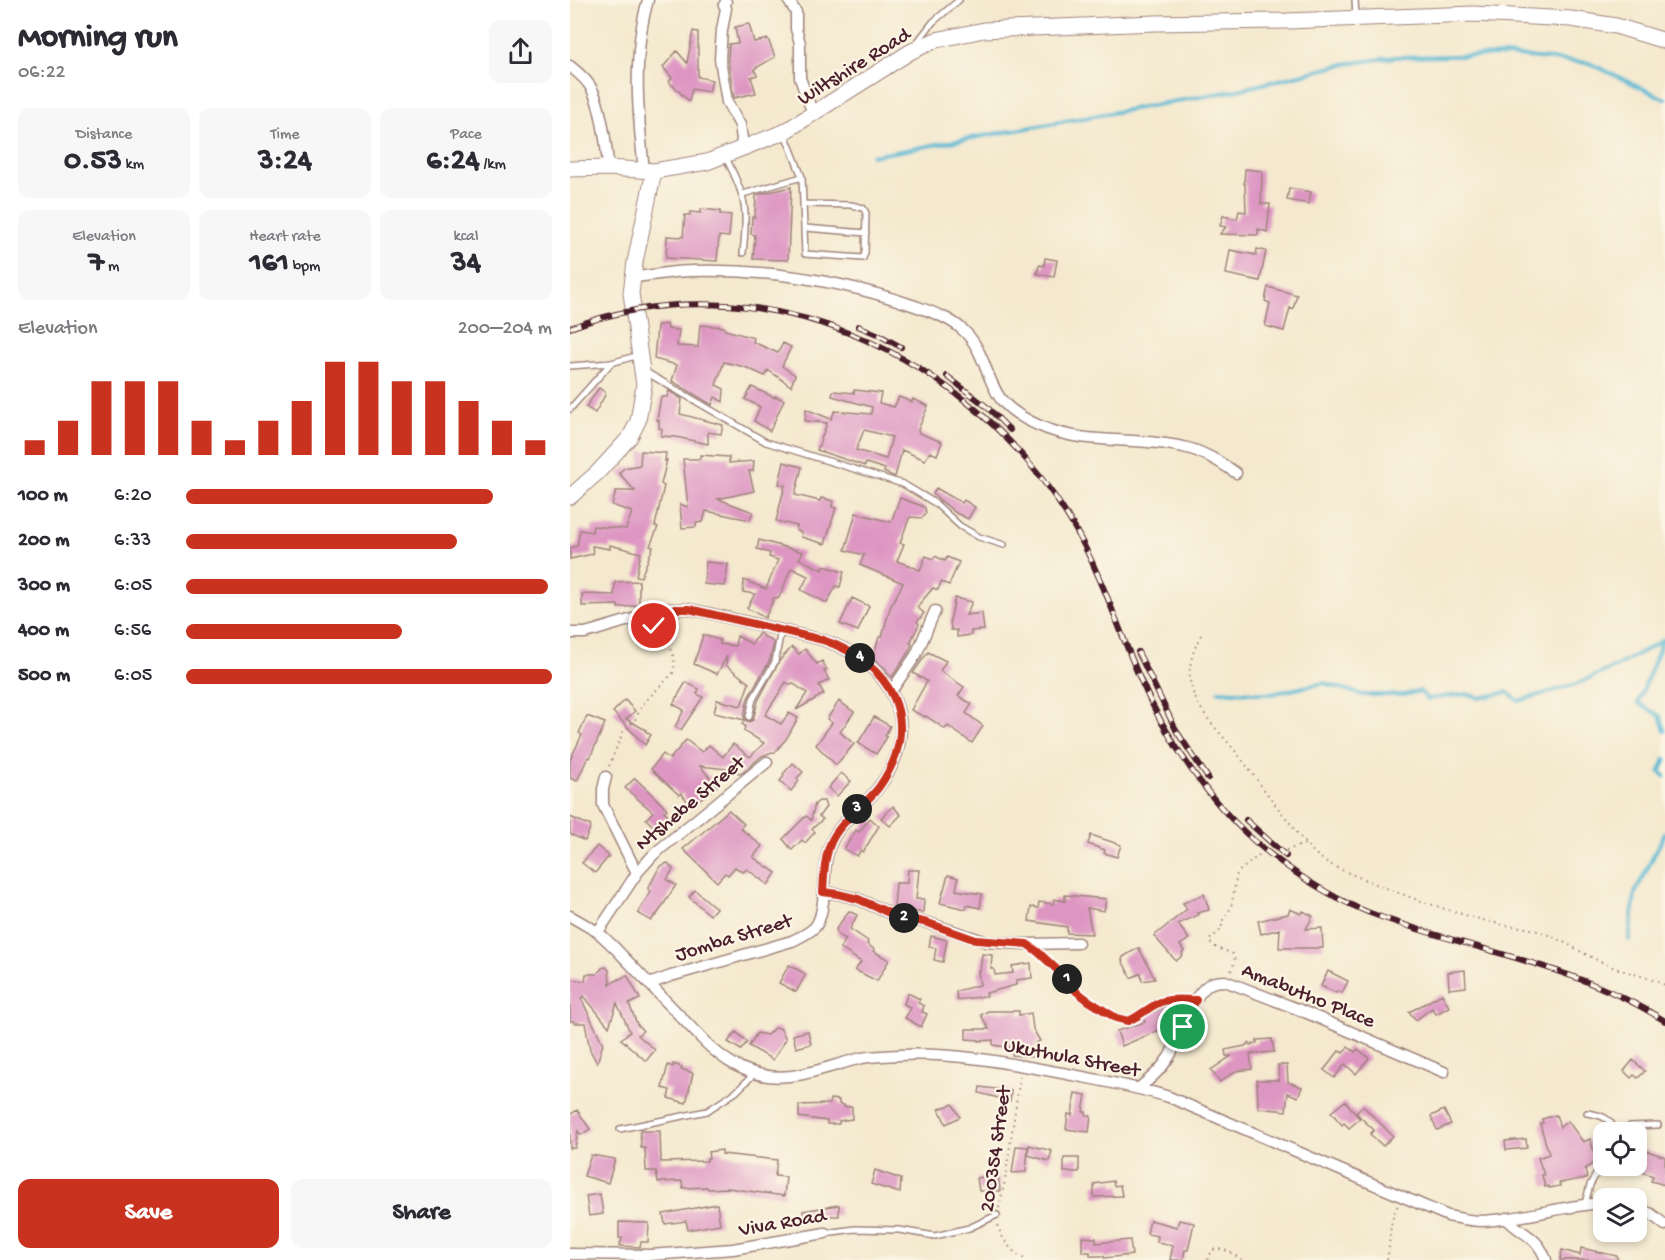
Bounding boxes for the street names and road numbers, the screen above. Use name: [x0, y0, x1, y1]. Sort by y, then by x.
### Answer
street label: Wiltshire Road: [794, 22, 917, 113]
street label: Ntshebe Street: [631, 750, 753, 858]
street label: Jomba Street: [673, 909, 798, 969]
street label: Amabutho Place: [1237, 959, 1379, 1036]
street label: Ukuthula Street: [1001, 1034, 1144, 1085]
street label: 200354 Street: [976, 1082, 1019, 1214]
street label: Viva Road: [736, 1204, 830, 1245]

